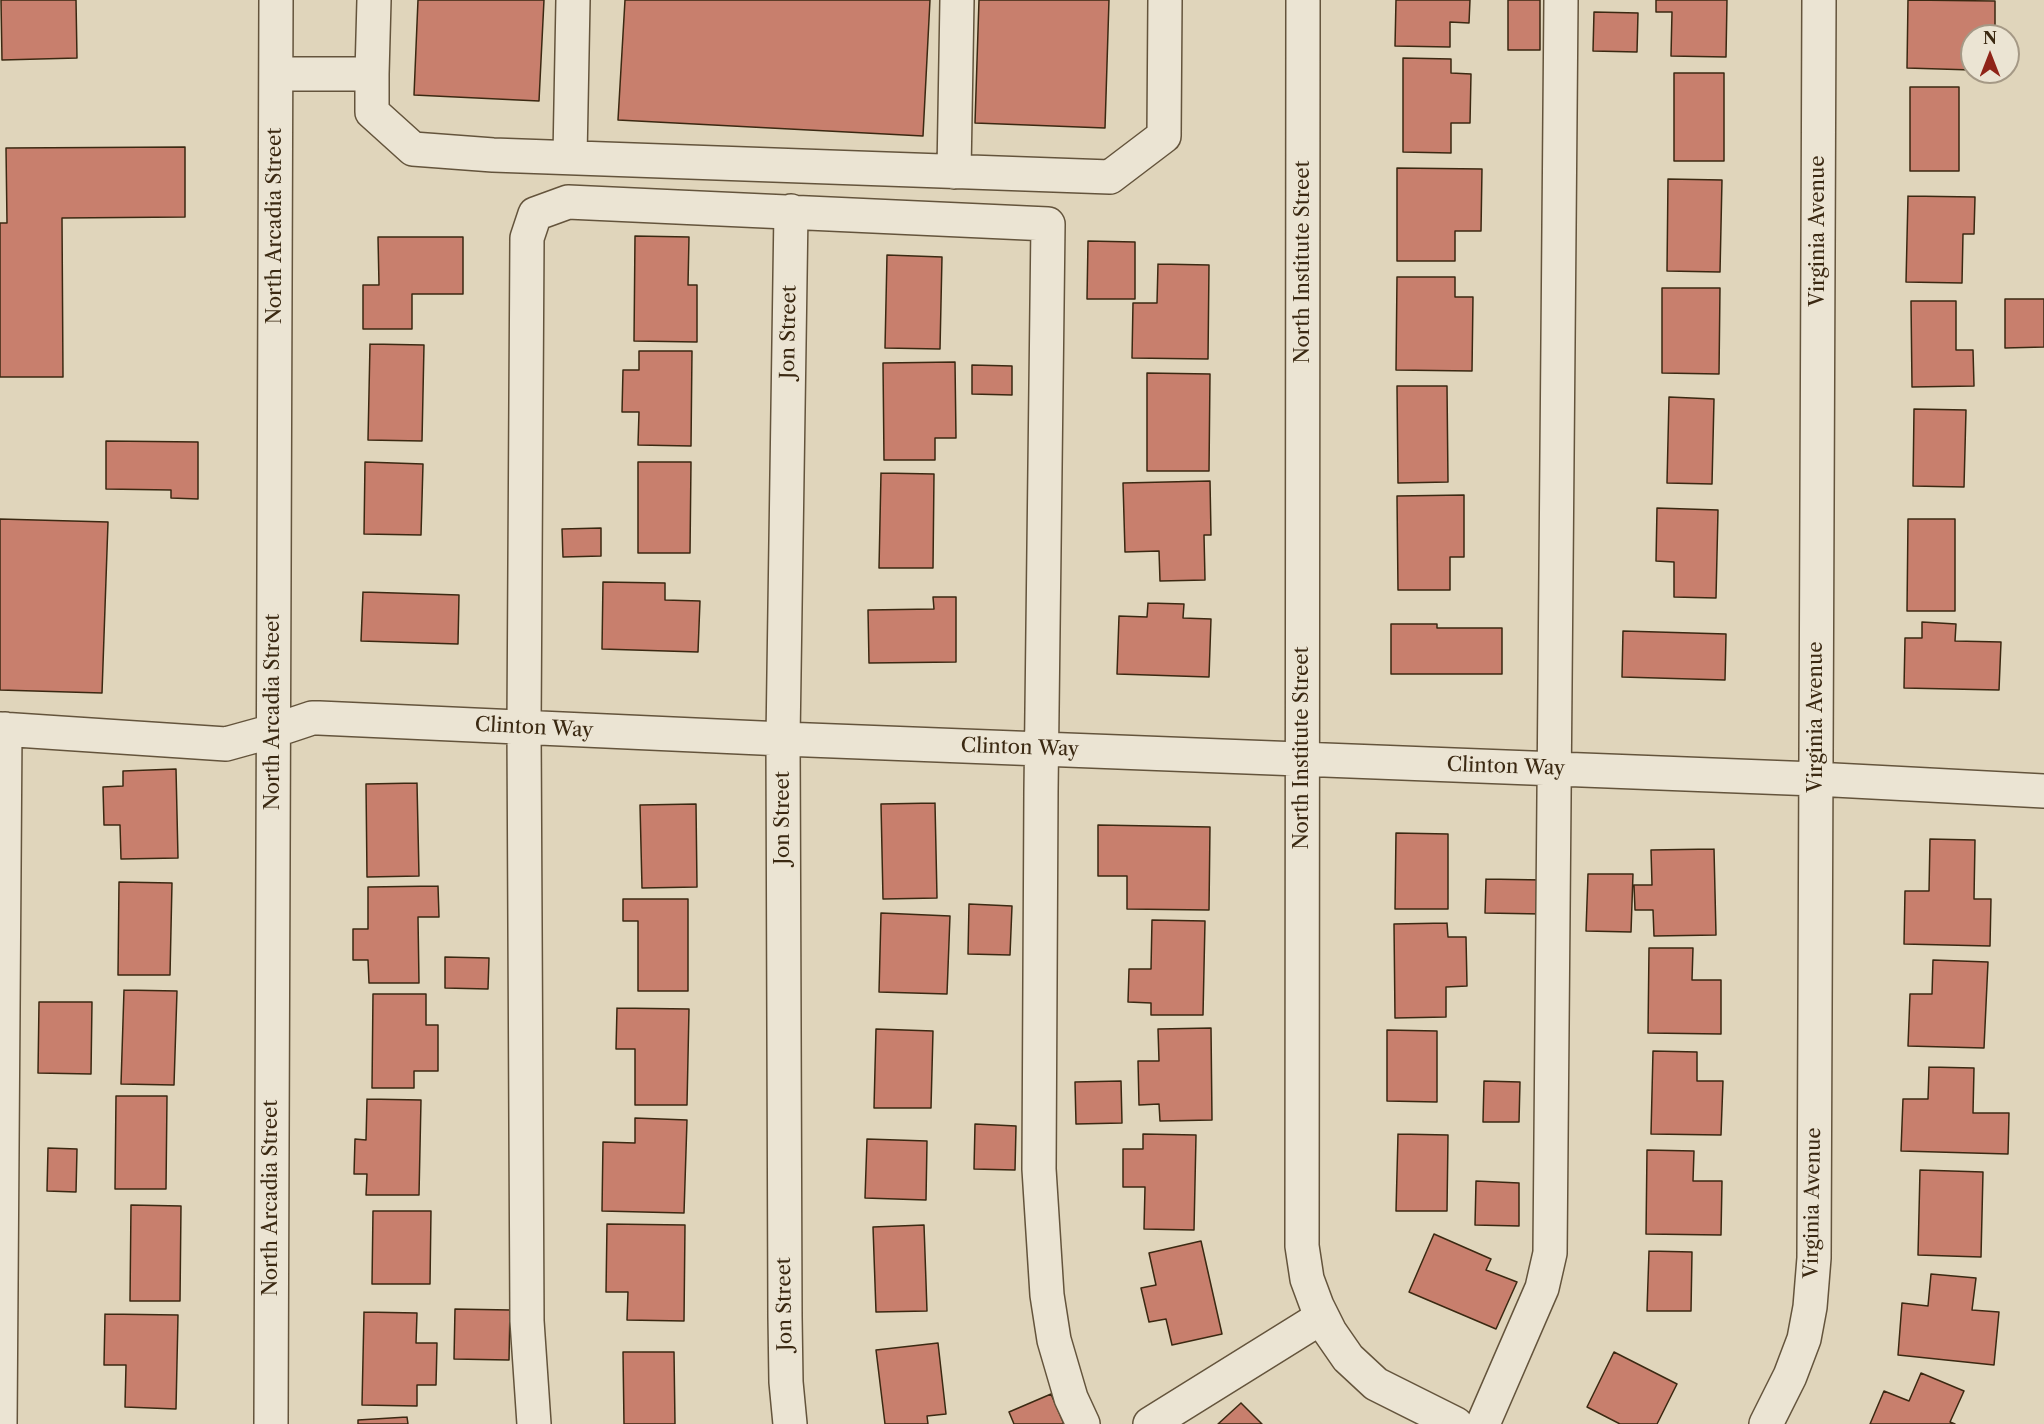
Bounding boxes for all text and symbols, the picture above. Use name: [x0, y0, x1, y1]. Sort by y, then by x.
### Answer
north arrow: [1960, 24, 2020, 84]
text: N: [1983, 28, 1997, 48]
street label: North Arcadia Street: [263, 128, 287, 324]
street label: Virginia Avenue: [1806, 155, 1830, 307]
street label: North Institute Street: [1291, 160, 1315, 364]
street label: Jon Street: [776, 285, 802, 379]
street label: North Arcadia Street: [261, 614, 285, 810]
street label: Virginia Avenue: [1804, 641, 1828, 793]
street label: North Institute Street: [1290, 646, 1314, 850]
street label: Clinton Way: [474, 713, 594, 743]
street label: Clinton Way: [960, 734, 1080, 762]
street label: Clinton Way: [1446, 753, 1566, 781]
street label: Jon Street: [771, 771, 795, 865]
street label: North Arcadia Street: [259, 1100, 283, 1296]
street label: Virginia Avenue: [1800, 1127, 1826, 1279]
street label: Jon Street: [772, 1257, 798, 1351]

